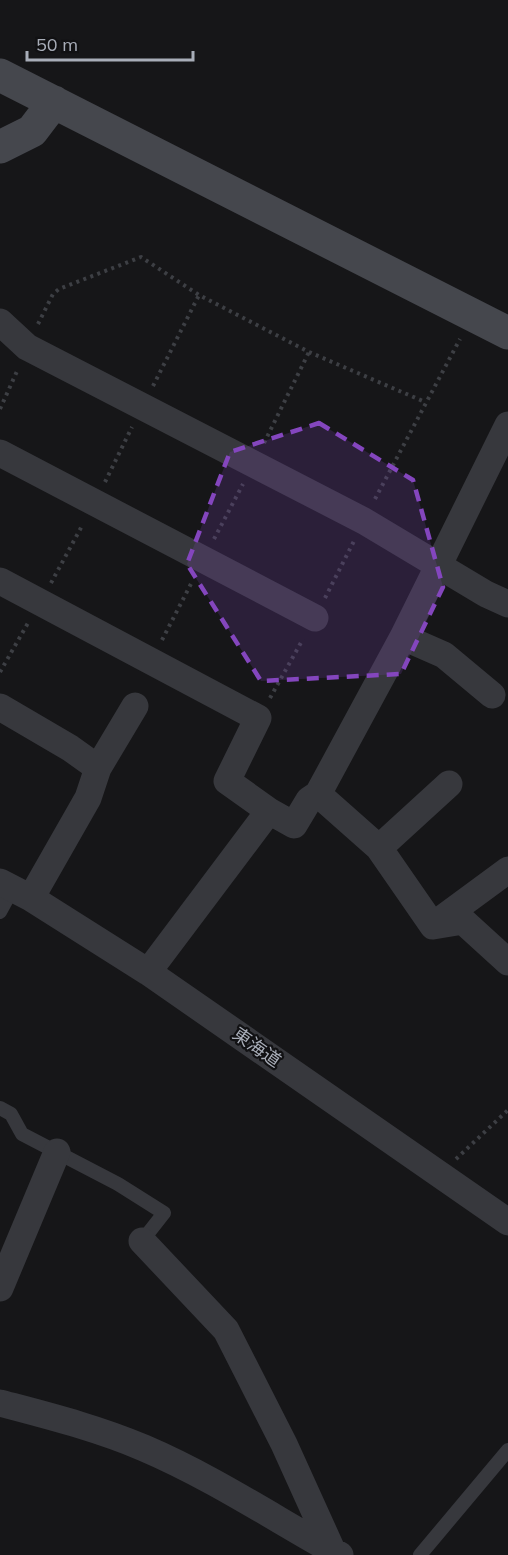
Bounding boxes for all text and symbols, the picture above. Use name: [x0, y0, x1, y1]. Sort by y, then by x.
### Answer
scale bar: [27, 24, 194, 62]
text: 50 m: [36, 33, 78, 56]
street label: 東海道: [228, 1022, 286, 1072]

